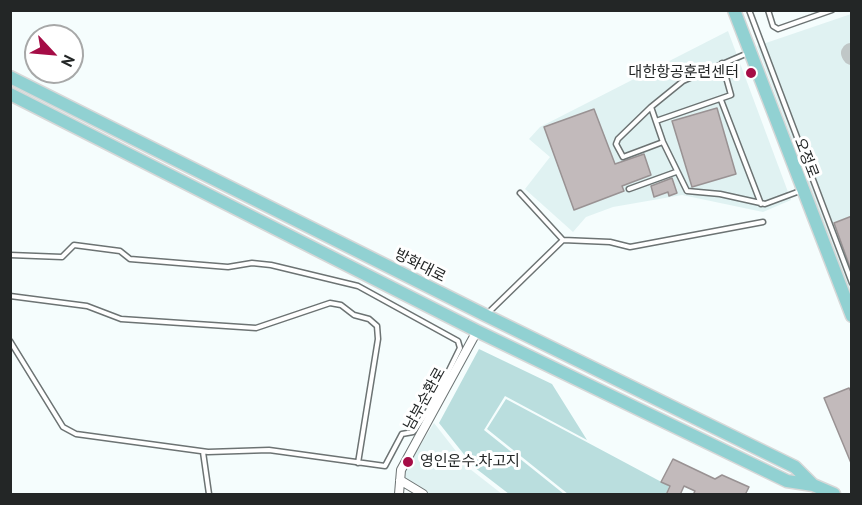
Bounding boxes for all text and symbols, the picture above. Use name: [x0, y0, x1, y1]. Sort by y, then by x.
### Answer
north arrow: [24, 24, 84, 84]
text: N: [57, 52, 80, 70]
place label: 대한항공훈련센터: [629, 64, 739, 82]
marker: 대한항공훈련센터: [744, 66, 758, 80]
street label: 오정로: [790, 135, 822, 181]
street label: 방화대로: [391, 245, 449, 287]
street label: 남부순환로: [400, 364, 450, 434]
place label: 영인운수.차고지: [420, 453, 520, 471]
marker: 영인운수.차고지: [401, 455, 415, 469]

